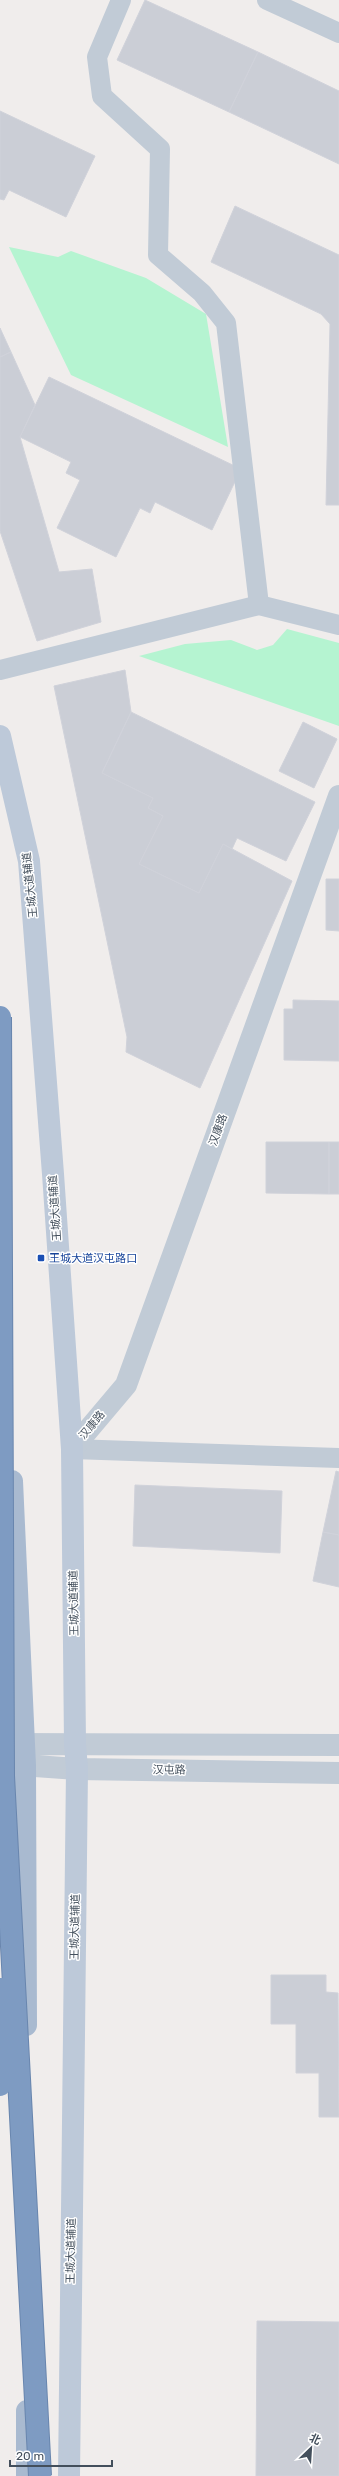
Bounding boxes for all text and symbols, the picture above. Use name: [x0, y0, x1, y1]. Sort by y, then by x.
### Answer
street label: 王城大道辅道: [20, 852, 40, 918]
street label: 汉康路: [206, 1112, 230, 1148]
street label: 王城大道辅道: [46, 1175, 64, 1241]
place label: 王城大道汉屯路口: [49, 1252, 137, 1265]
marker: 王城大道汉屯路口: [36, 1253, 46, 1263]
street label: 汉康路: [76, 1408, 108, 1442]
street label: 王城大道辅道: [67, 1570, 81, 1636]
street label: 汉屯路: [152, 1763, 186, 1777]
street label: 王城大道辅道: [68, 1894, 82, 1960]
street label: 王城大道辅道: [64, 2218, 78, 2284]
north arrow: [291, 2428, 331, 2468]
text: 北: [307, 2431, 323, 2448]
scale bar: [10, 2442, 112, 2468]
text: 20 m: [16, 2449, 44, 2463]

